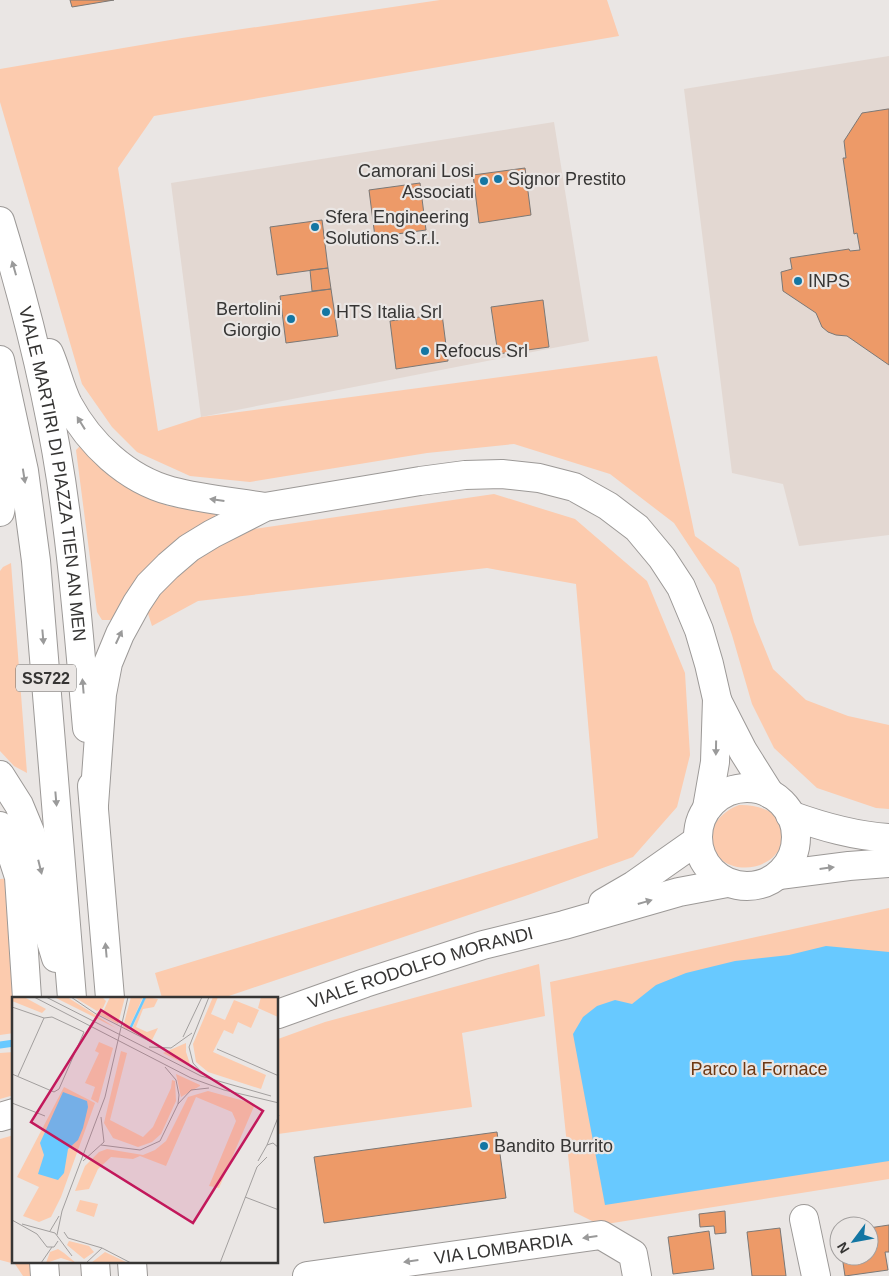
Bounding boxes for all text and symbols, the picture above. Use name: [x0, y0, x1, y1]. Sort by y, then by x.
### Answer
place label: Camorani Losi Associati: [358, 161, 474, 202]
place label: Signor Prestito: [508, 169, 626, 189]
marker: Signor Prestito: [492, 173, 504, 185]
marker: Camorani Losi Associati: [478, 175, 490, 187]
place label: Sfera Engineering Solutions S.r.l.: [325, 207, 469, 248]
marker: Sfera Engineering Solutions S.r.l.: [309, 221, 321, 233]
one-way arrow: [10, 260, 18, 275]
place label: INPS: [808, 271, 850, 291]
marker: INPS: [792, 275, 804, 287]
place label: Bertolini Giorgio: [216, 299, 281, 340]
place label: HTS Italia Srl: [336, 302, 442, 322]
street label: VIALE MARTIRI DI PIAZZA TIEN AN MEN: [15, 304, 89, 642]
marker: HTS Italia Srl: [320, 306, 332, 318]
marker: Bertolini Giorgio: [285, 313, 297, 325]
place label: Refocus Srl: [435, 341, 528, 361]
marker: Refocus Srl: [419, 345, 431, 357]
one-way arrow: [76, 417, 85, 430]
one-way arrow: [21, 468, 29, 484]
one-way arrow: [209, 496, 225, 504]
one-way arrow: [39, 630, 47, 646]
one-way arrow: [116, 630, 124, 644]
road number: SS722: [16, 664, 76, 691]
one-way arrow: [79, 678, 87, 694]
one-way arrow: [711, 740, 719, 756]
one-way arrow: [52, 792, 60, 808]
one-way arrow: [36, 860, 44, 875]
one-way arrow: [820, 864, 836, 872]
one-way arrow: [638, 898, 653, 906]
street label: VIALE RODOLFO MORANDI: [305, 923, 535, 1013]
one-way arrow: [102, 942, 110, 958]
inset map: [12, 997, 279, 1264]
park label: Parco la Fornace: [690, 1059, 828, 1079]
place label: Bandito Burrito: [494, 1136, 613, 1156]
marker: Bandito Burrito: [478, 1140, 490, 1152]
north arrow: [829, 1216, 879, 1266]
street label: VIA LOMBARDIA: [433, 1229, 573, 1268]
one-way arrow: [581, 1233, 597, 1241]
text: N: [834, 1239, 852, 1256]
one-way arrow: [403, 1258, 419, 1266]

